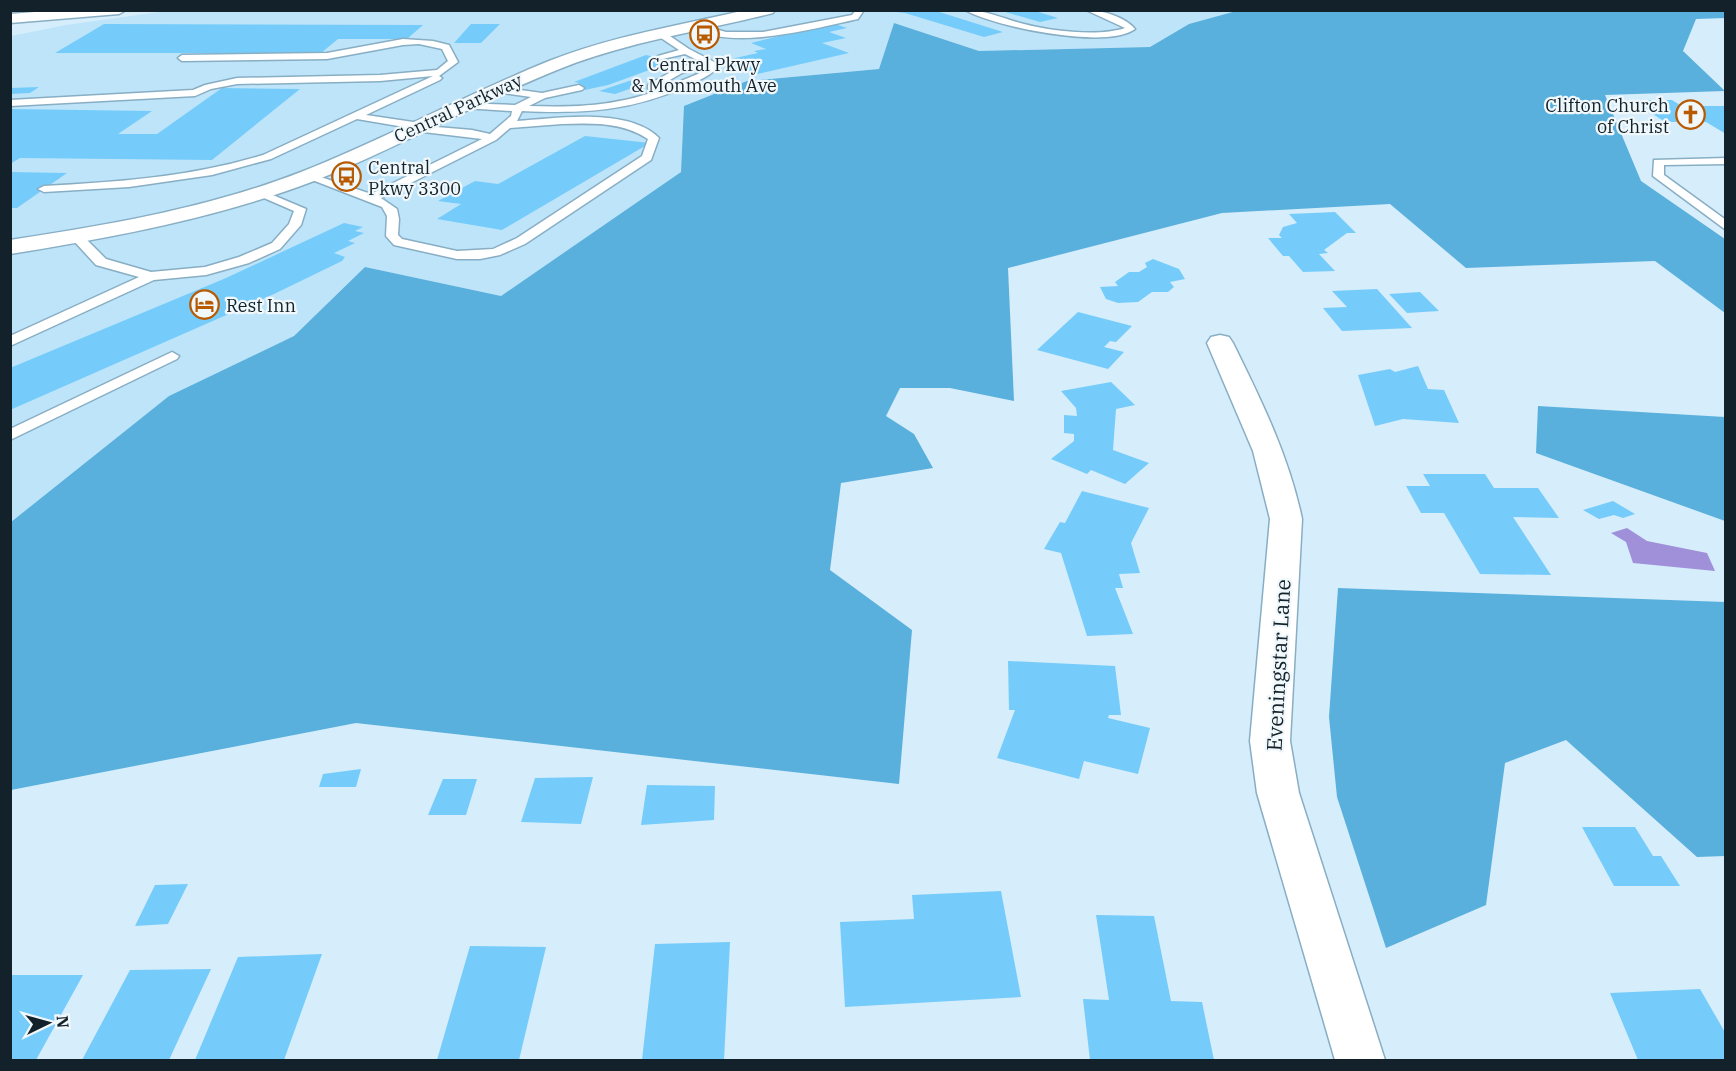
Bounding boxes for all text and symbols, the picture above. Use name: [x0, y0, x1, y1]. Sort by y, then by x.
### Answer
bus stop icon: Central Pkwy & Monmouth Ave: [688, 19, 720, 51]
place label: Central Pkwy & Monmouth Ave: [631, 53, 777, 97]
street label: Central Parkway: [390, 68, 526, 148]
place label: Clifton Church of Christ: [1545, 94, 1669, 138]
church icon: Clifton Church of Christ: [1674, 99, 1706, 131]
place label: Central Pkwy 3300: [368, 156, 461, 200]
bus stop icon: Central Pkwy 3300: [331, 161, 363, 193]
hotel icon: Rest Inn: [189, 289, 221, 321]
place label: Rest Inn: [226, 294, 296, 317]
street label: Eveningstar Lane: [1260, 578, 1296, 752]
north arrow: [18, 993, 78, 1053]
text: N: [52, 1015, 73, 1029]

